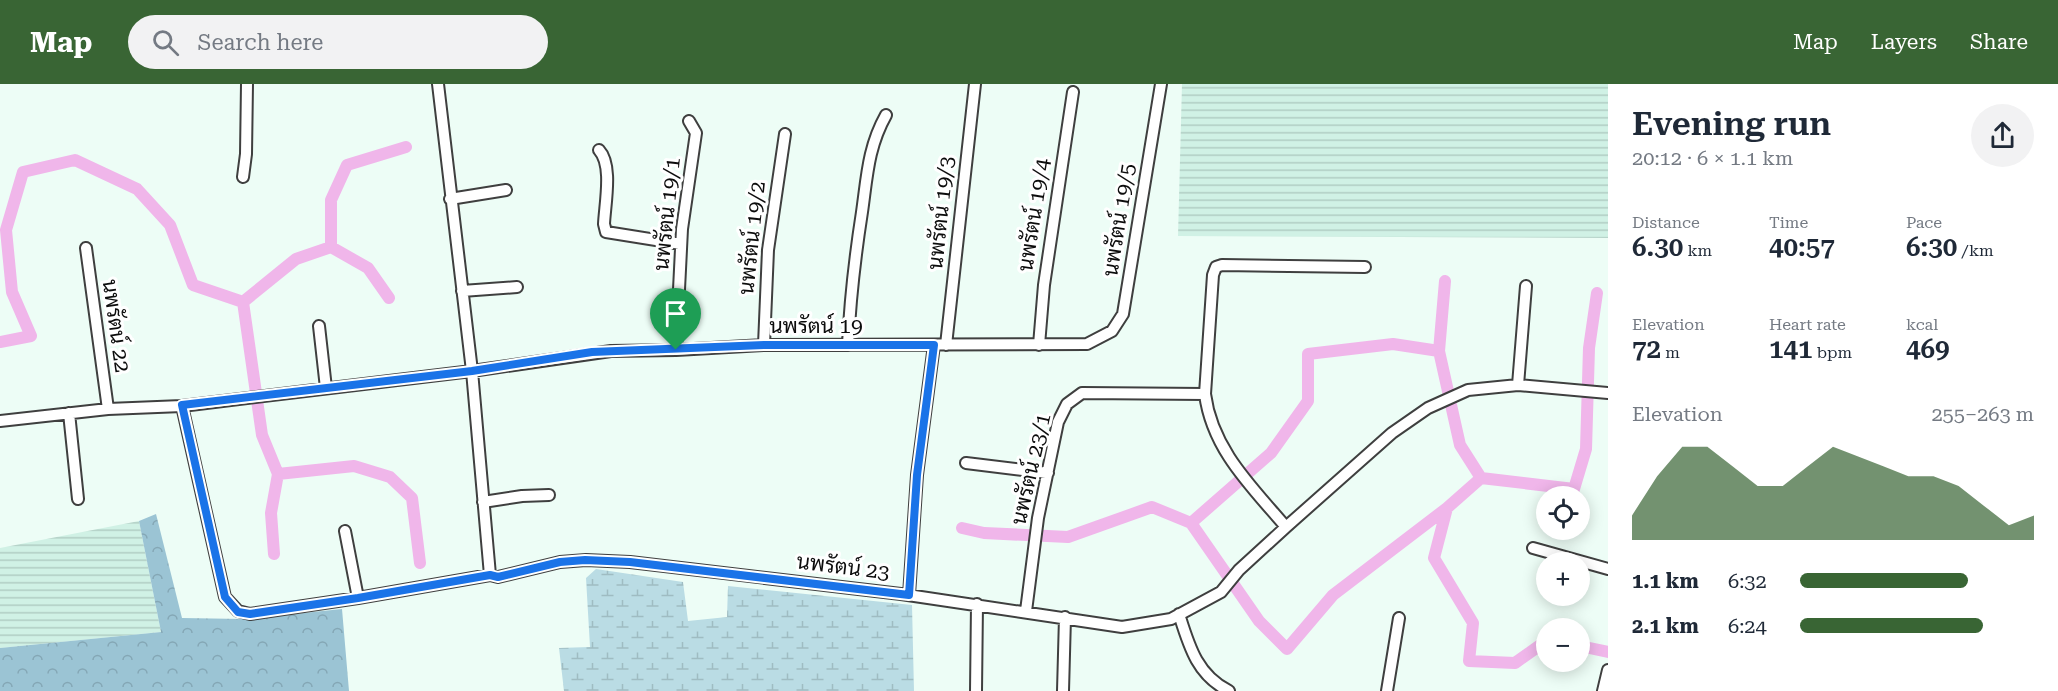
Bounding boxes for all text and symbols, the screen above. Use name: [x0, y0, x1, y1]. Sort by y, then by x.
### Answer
search box: [128, 15, 548, 69]
text: Map: [30, 26, 92, 59]
icon: search: [149, 26, 182, 59]
text: Search here: [197, 30, 323, 55]
text: Map: [1793, 30, 1838, 54]
text: Layers: [1871, 30, 1937, 54]
text: Share: [1970, 30, 2028, 54]
text: Evening run: [1632, 104, 1831, 143]
button: share: [1971, 104, 2034, 167]
text: 20:12 · 6 × 1.1 km: [1632, 146, 1793, 170]
street label: นพรัตน์ 19/3: [921, 155, 959, 271]
street label: นพรัตน์ 19/1: [647, 156, 685, 272]
street label: นพรัตน์ 19/4: [1011, 156, 1055, 273]
street label: นพรัตน์ 19/5: [1096, 161, 1140, 278]
street label: นพรัตน์ 19/2: [732, 180, 770, 296]
text: Distance: [1632, 213, 1700, 232]
text: Time: [1769, 213, 1808, 232]
text: Pace: [1906, 213, 1942, 232]
text: 6.30: [1632, 232, 1683, 262]
text: 40:57: [1769, 232, 1835, 262]
text: 6:30: [1906, 232, 1957, 262]
text: km: [1683, 241, 1712, 260]
text: /km: [1957, 241, 1994, 260]
street label: นพรัตน์ 22: [98, 278, 136, 374]
pin: [650, 288, 701, 350]
icon: arrive: [659, 297, 692, 330]
street label: นพรัตน์ 19: [769, 312, 863, 338]
text: Elevation: [1632, 315, 1705, 334]
text: Heart rate: [1769, 315, 1846, 334]
text: kcal: [1906, 315, 1938, 334]
text: 72: [1632, 334, 1661, 364]
text: 141: [1769, 334, 1813, 364]
text: 469: [1906, 334, 1950, 364]
text: m: [1661, 343, 1680, 362]
text: bpm: [1813, 343, 1852, 362]
text: Elevation: [1632, 402, 1723, 426]
text: 255–263 m: [1931, 402, 2034, 426]
street label: นพรัตน์ 23/1: [1005, 410, 1056, 527]
map controls: [1536, 486, 1590, 672]
button: locate: [1536, 486, 1590, 540]
street label: นพรัตน์ 23: [795, 547, 891, 585]
button: +: [1536, 552, 1590, 606]
text: 1.1 km: [1632, 569, 1699, 593]
text: 6:32: [1728, 569, 1767, 593]
text: 2.1 km: [1632, 614, 1699, 638]
text: 6:24: [1728, 614, 1767, 638]
button: −: [1536, 618, 1590, 672]

